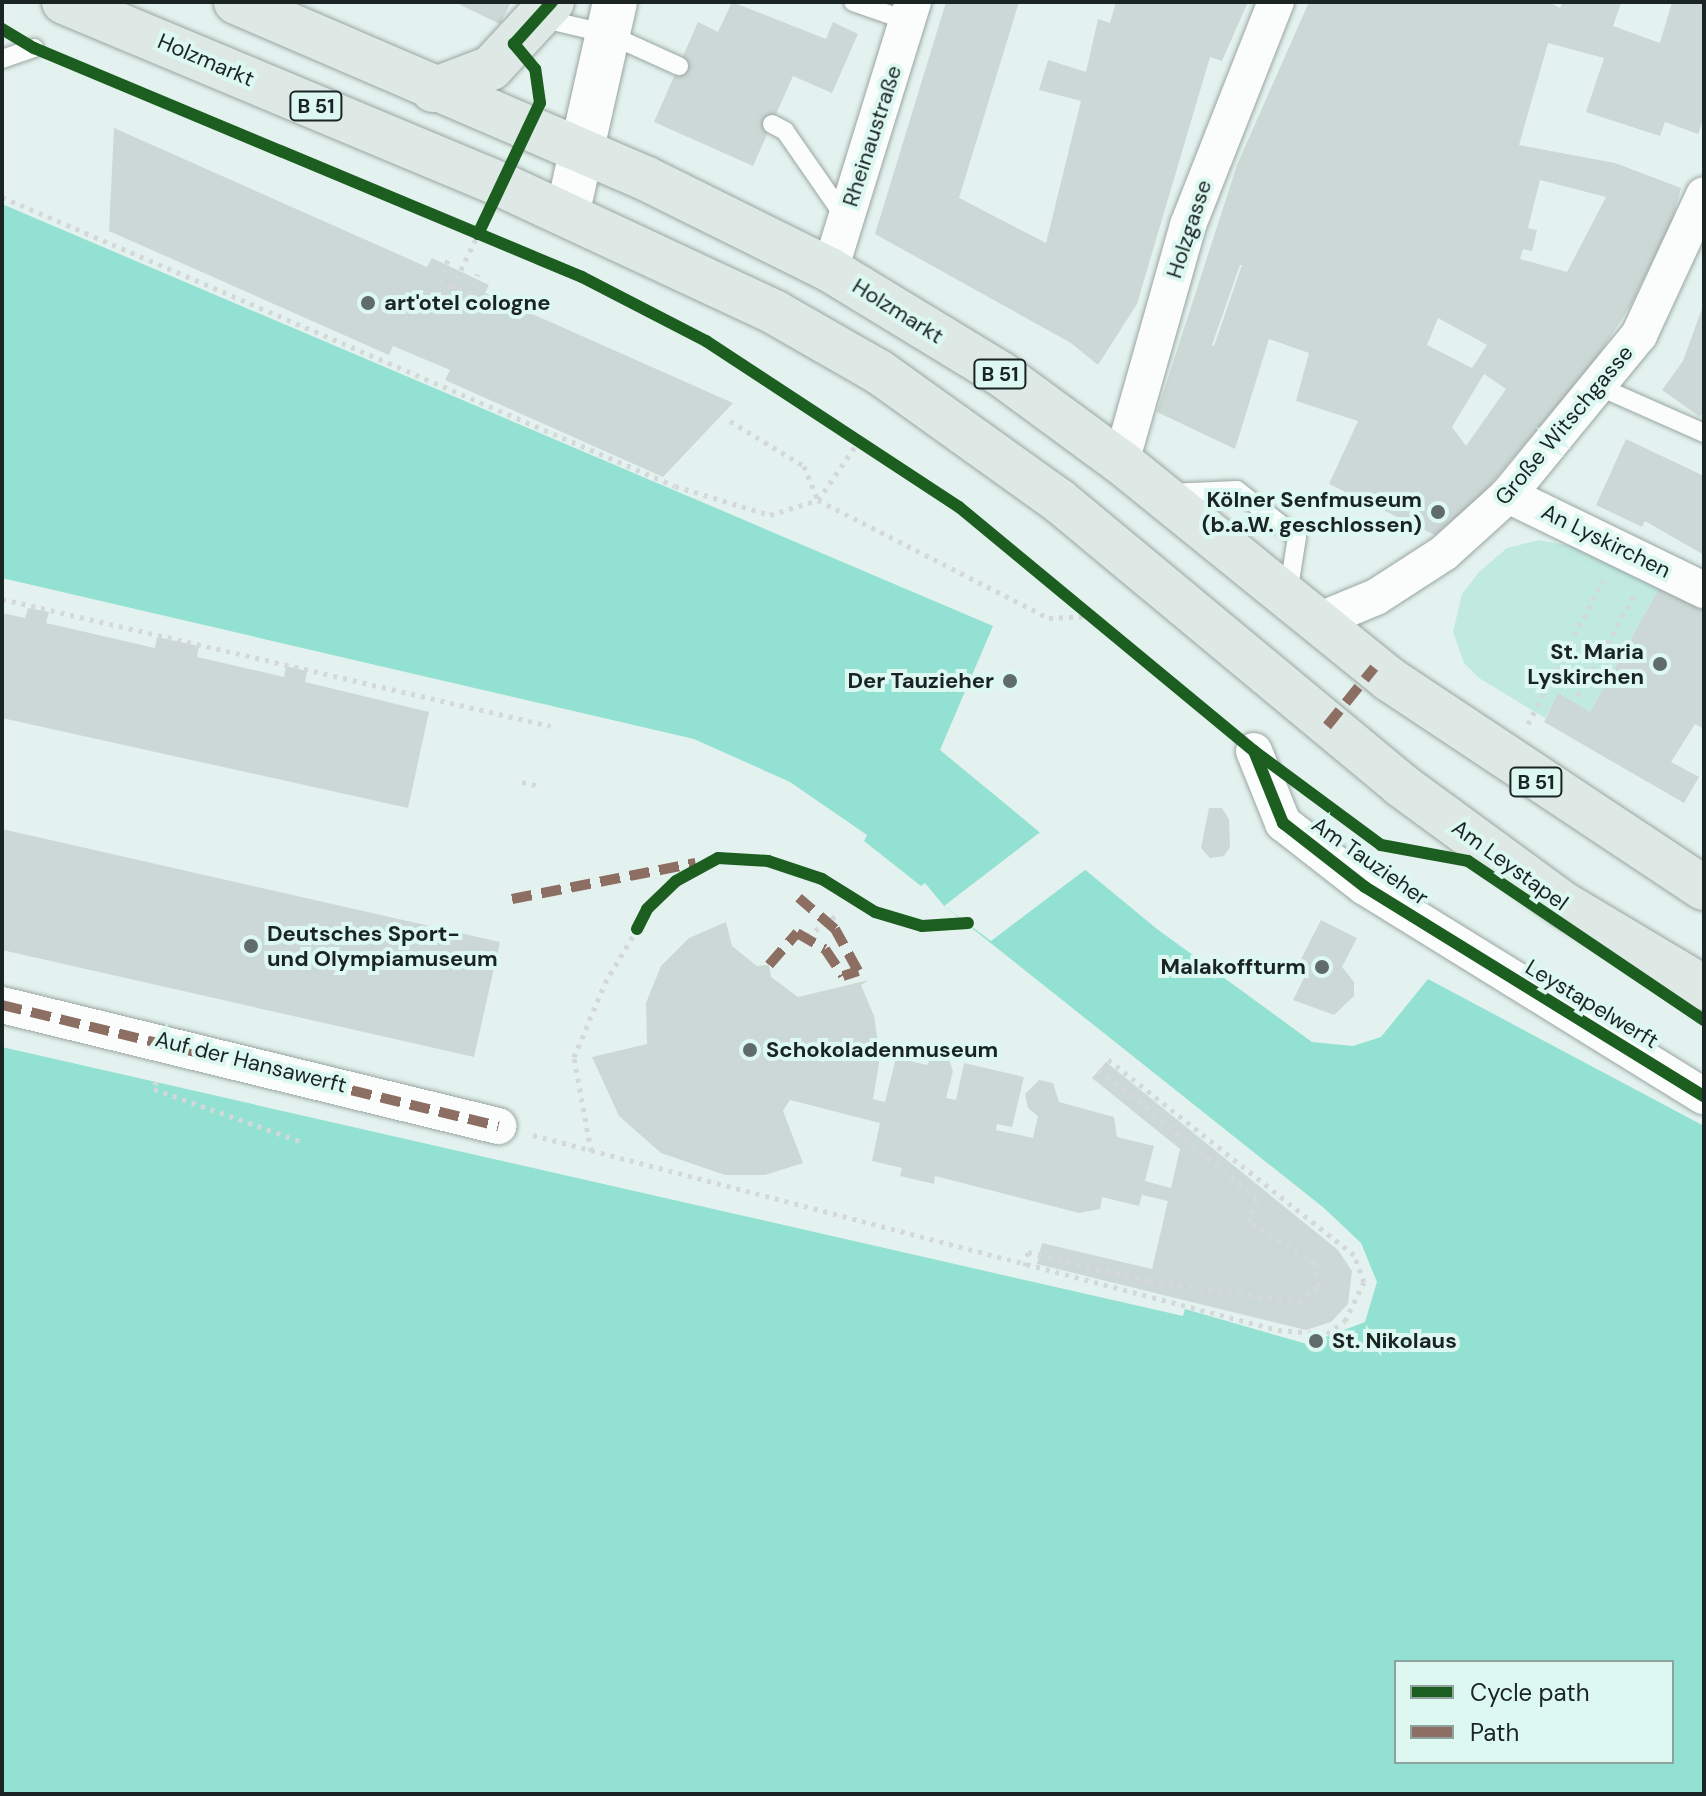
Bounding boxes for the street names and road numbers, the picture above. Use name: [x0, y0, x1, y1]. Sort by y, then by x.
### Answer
street label: Holzmarkt: [154, 28, 258, 92]
street label: Rheinaustraße: [837, 62, 907, 210]
road number: B 51: [288, 90, 344, 122]
street label: Holzgasse: [1161, 176, 1217, 282]
street label: Holzmarkt: [848, 273, 948, 349]
street label: Große Witschgasse: [1490, 340, 1638, 510]
road number: B 51: [972, 358, 1028, 390]
street label: An Lyskirchen: [1537, 498, 1675, 584]
road number: B 51: [1508, 766, 1564, 798]
street label: Am Tauzieher: [1307, 811, 1433, 911]
street label: Am Leystapel: [1447, 814, 1573, 916]
street label: Leystapelwerft: [1521, 954, 1663, 1054]
street label: Auf der Hansawerft: [153, 1025, 349, 1099]

